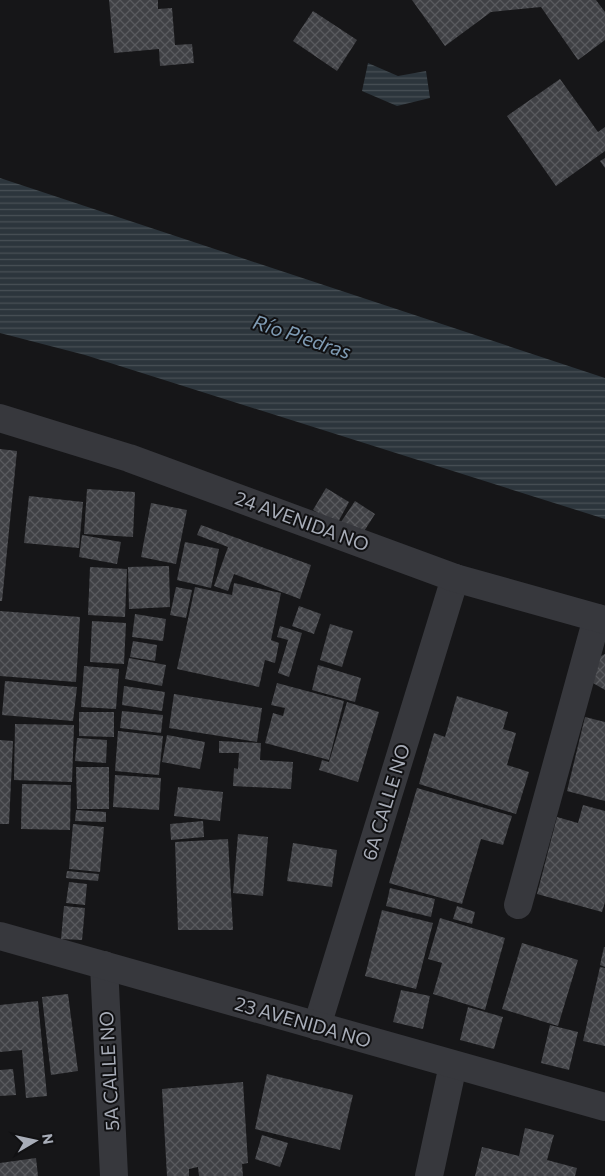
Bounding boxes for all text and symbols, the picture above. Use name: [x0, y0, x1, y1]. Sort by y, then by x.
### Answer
water label: Río Piedras: [250, 309, 354, 363]
street label: 24 AVENIDA NO: [232, 486, 372, 555]
street label: 6A CALLE NO: [357, 741, 414, 863]
street label: 23 AVENIDA NO: [232, 991, 374, 1052]
street label: 5A CALLE NO: [94, 1011, 123, 1131]
north arrow: [10, 1116, 60, 1166]
text: N: [39, 1132, 58, 1145]

